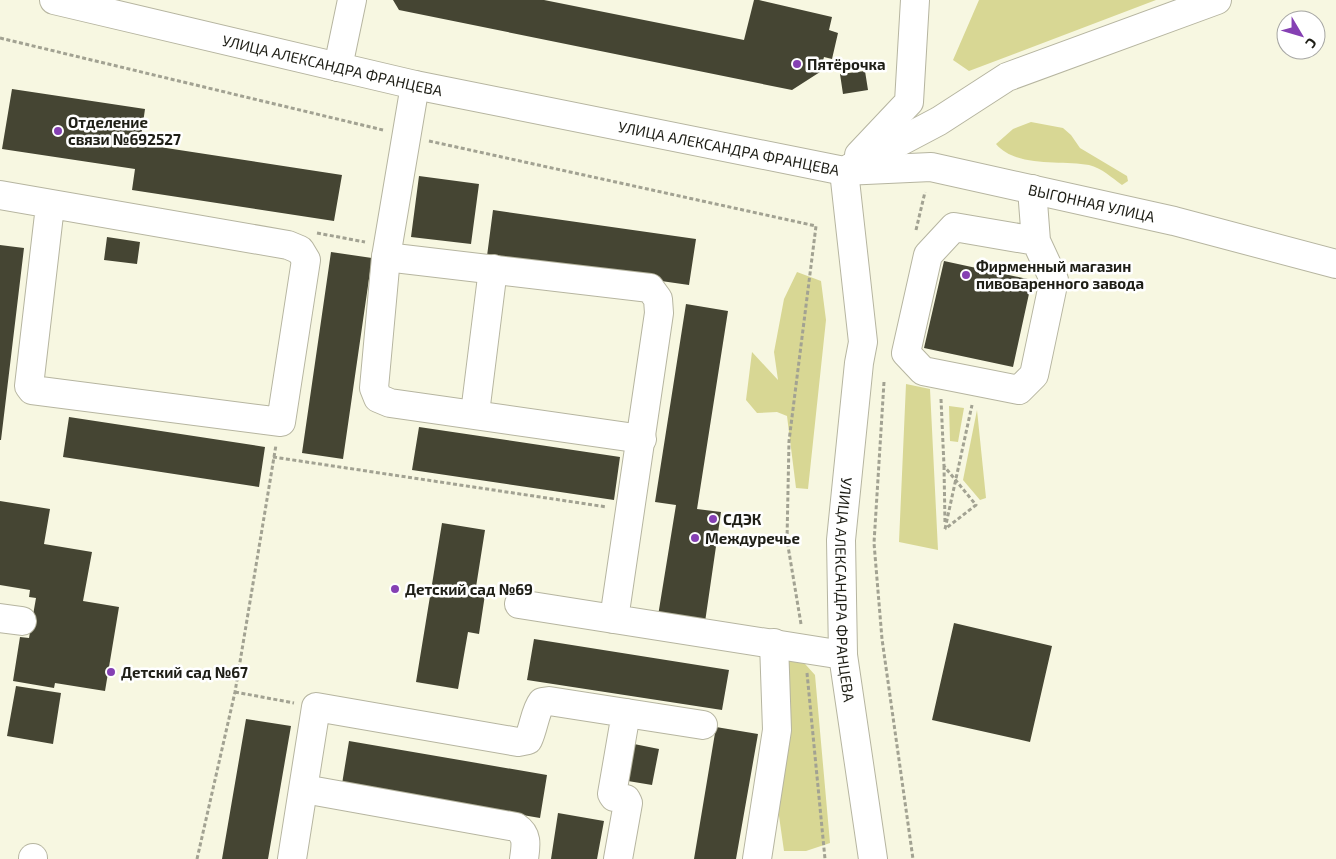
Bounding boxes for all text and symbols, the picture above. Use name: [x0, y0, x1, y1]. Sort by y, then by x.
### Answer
north arrow: [1276, 10, 1326, 60]
street label: УЛИЦА АЛЕКСАНДРА ФРАНЦЕВА: [221, 31, 445, 99]
text: С: [1302, 35, 1321, 52]
place label: Пятёрочка: [807, 55, 886, 73]
marker: Пятёрочка: [791, 58, 803, 70]
place label: Отделение связи №692527: [68, 113, 181, 148]
street label: УЛИЦА АЛЕКСАНДРА ФРАНЦЕВА: [617, 117, 842, 179]
marker: Отделение связи №692527: [52, 125, 64, 137]
street label: ВЫГОННАЯ УЛИЦА: [1027, 180, 1157, 226]
place label: Фирменный магазин пивоваренного завода: [976, 257, 1144, 292]
marker: Фирменный магазин пивоваренного завода: [960, 269, 972, 281]
street label: УЛИЦА АЛЕКСАНДРА ФРАНЦЕВА: [832, 476, 859, 704]
place label: СДЭК: [723, 510, 762, 528]
marker: СДЭК: [707, 513, 719, 525]
place label: Междуречье: [705, 529, 800, 547]
marker: Междуречье: [689, 532, 701, 544]
place label: Детский сад №69: [405, 580, 533, 598]
marker: Детский сад №69: [389, 583, 401, 595]
place label: Детский сад №67: [121, 663, 248, 681]
marker: Детский сад №67: [105, 666, 117, 678]

